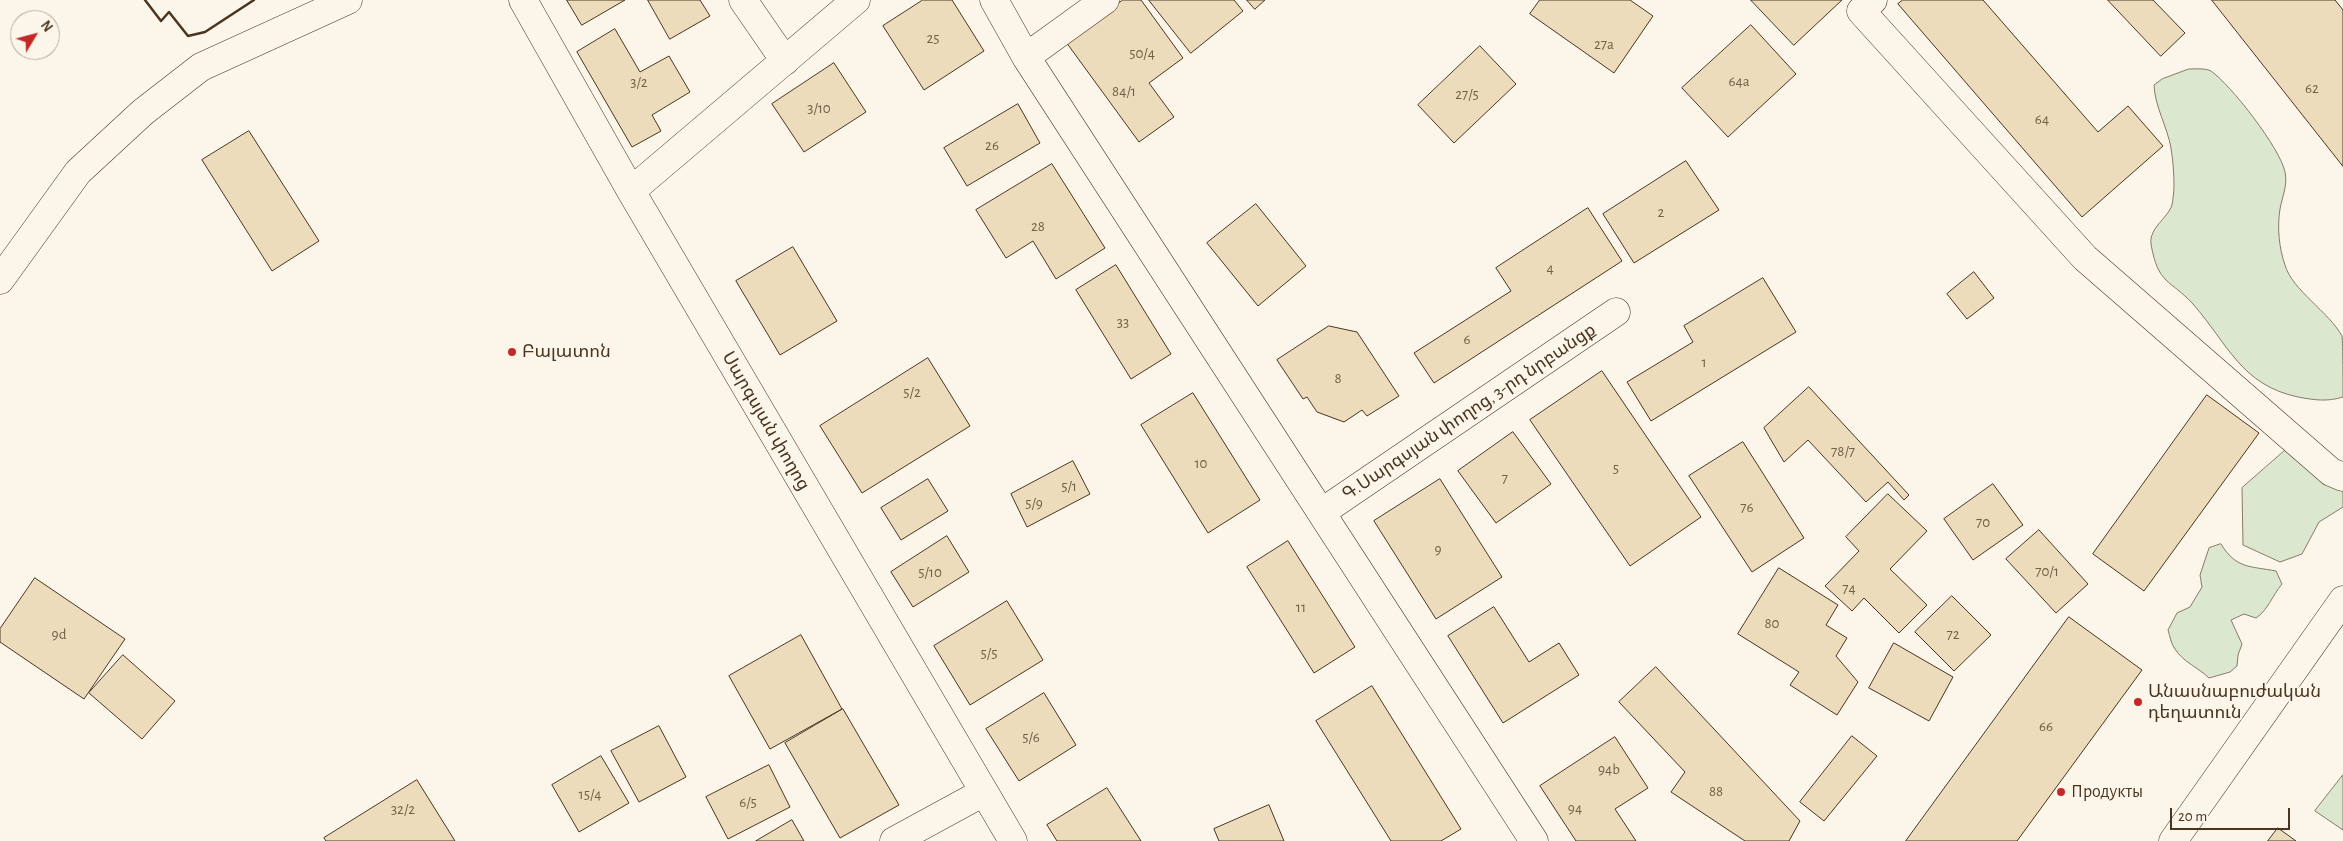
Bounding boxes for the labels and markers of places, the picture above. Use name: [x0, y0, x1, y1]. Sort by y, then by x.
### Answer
place label: Բալատոն: [522, 341, 611, 363]
marker: Բալատոն: [506, 346, 518, 358]
place label: Անասնաբուժական դեղատուն: [2148, 681, 2321, 724]
marker: Անասնաբուժական դեղատուն: [2132, 696, 2144, 708]
place label: Продукты: [2071, 781, 2143, 803]
marker: Продукты: [2055, 786, 2067, 798]

